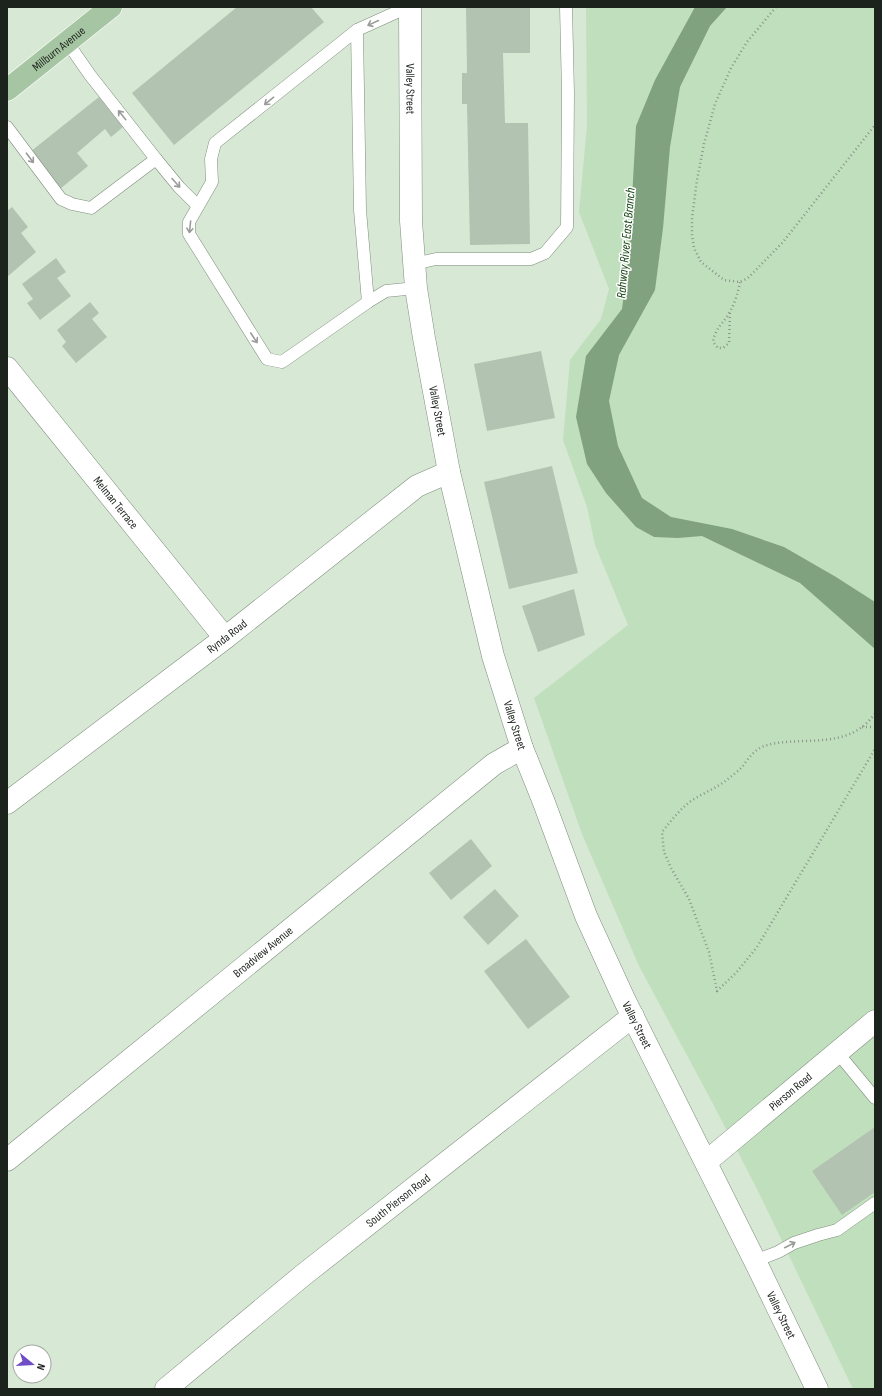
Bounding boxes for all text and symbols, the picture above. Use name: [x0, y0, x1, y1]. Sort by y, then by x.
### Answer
one-way arrow: [367, 20, 379, 27]
street label: Millburn Avenue: [29, 23, 89, 75]
street label: Valley Street: [402, 64, 418, 115]
one-way arrow: [263, 97, 274, 105]
one-way arrow: [118, 109, 127, 120]
one-way arrow: [26, 153, 34, 164]
one-way arrow: [171, 178, 180, 188]
water label: Rahway River East Branch: [613, 187, 639, 299]
one-way arrow: [186, 220, 193, 233]
one-way arrow: [250, 332, 258, 343]
street label: Valley Street: [425, 385, 449, 438]
street label: Melman Terrace: [90, 474, 141, 532]
street label: Rynda Road: [204, 616, 250, 657]
street label: Valley Street: [500, 699, 529, 752]
street label: Broadview Avenue: [230, 923, 297, 981]
street label: Valley Street: [619, 999, 655, 1052]
street label: Pierson Road: [766, 1070, 815, 1114]
street label: South Pierson Road: [363, 1171, 434, 1231]
one-way arrow: [784, 1241, 796, 1248]
street label: Valley Street: [763, 1289, 799, 1342]
north arrow: [12, 1344, 52, 1384]
text: N: [34, 1362, 48, 1372]

